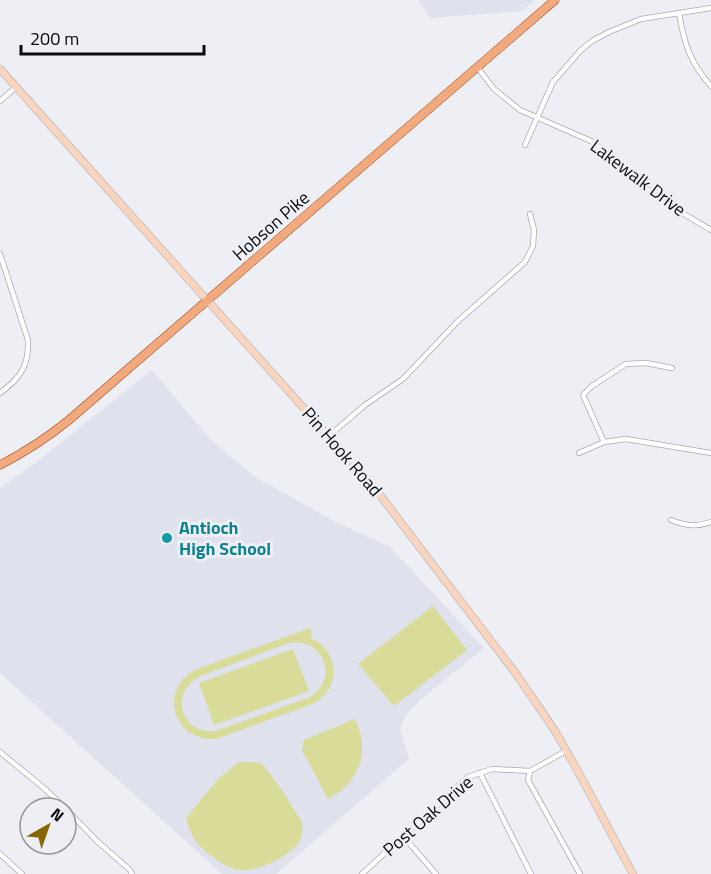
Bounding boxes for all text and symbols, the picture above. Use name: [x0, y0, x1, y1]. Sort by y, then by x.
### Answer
scale bar: [21, 18, 204, 56]
text: 200 m: [30, 25, 79, 52]
street label: Lakewalk Drive: [585, 133, 692, 223]
street label: Hobson Pike: [226, 184, 315, 267]
street label: Pin Hook Road: [296, 401, 389, 502]
place label: Antioch High School: [179, 514, 271, 562]
marker: Antioch High School: [160, 531, 174, 545]
street label: Post Oak Drive: [377, 769, 479, 862]
north arrow: [18, 796, 78, 856]
text: N: [46, 802, 70, 827]

